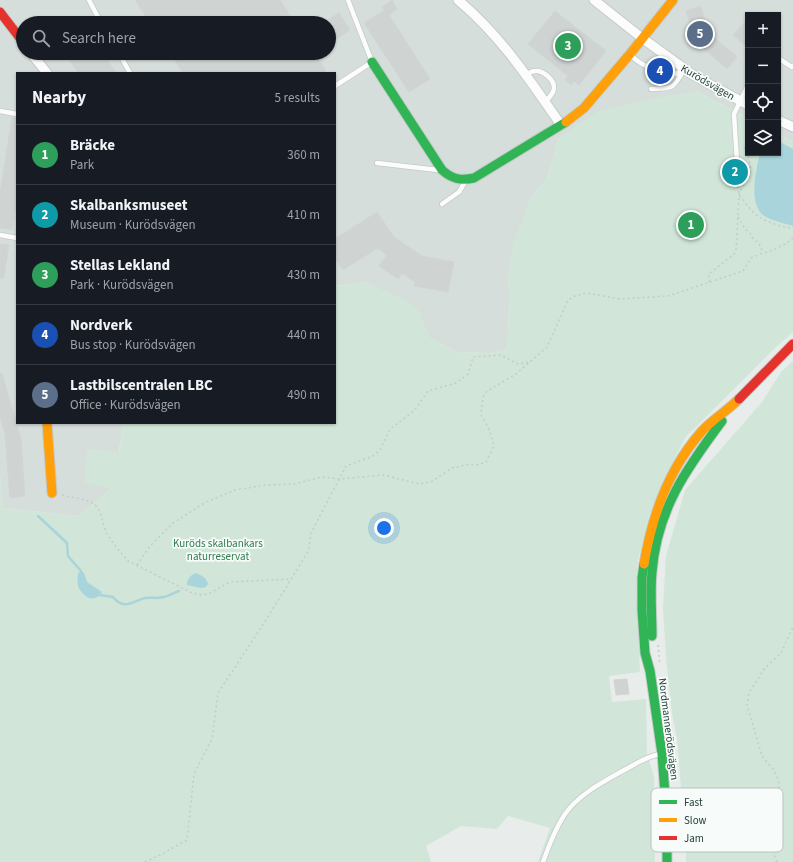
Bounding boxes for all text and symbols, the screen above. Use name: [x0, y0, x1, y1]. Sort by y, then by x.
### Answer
map controls: [745, 12, 781, 156]
button: +: [745, 12, 781, 48]
search box: [16, 16, 336, 60]
pin: 5: [687, 19, 713, 49]
icon: search: [30, 27, 52, 49]
text: Search here: [62, 28, 136, 49]
pin: 3: [555, 31, 581, 61]
button: −: [745, 48, 781, 84]
pin: 4: [647, 56, 673, 86]
street label: Kurödsvägen: [678, 61, 737, 104]
button: locate: [745, 84, 781, 120]
text: Nearby: [32, 86, 86, 110]
text: 5 results: [275, 89, 320, 107]
button: layers: [745, 120, 781, 156]
text: Bräcke: [70, 135, 115, 156]
text: 1: [42, 146, 48, 164]
text: 360 m: [287, 146, 320, 164]
text: Park: [70, 156, 94, 174]
pin: 2: [722, 157, 748, 187]
text: Skalbanksmuseet: [70, 195, 188, 216]
text: 2: [42, 206, 48, 224]
text: 410 m: [287, 206, 320, 224]
pin: 1: [678, 210, 704, 240]
text: Museum · Kurödsvägen: [70, 216, 196, 234]
text: Stellas Lekland: [70, 255, 170, 276]
text: 3: [42, 266, 48, 284]
text: 430 m: [287, 266, 320, 284]
text: Park · Kurödsvägen: [70, 276, 174, 294]
text: Nordverk: [70, 315, 132, 336]
text: 4: [42, 326, 48, 344]
text: 440 m: [287, 326, 320, 344]
text: Bus stop · Kurödsvägen: [70, 336, 196, 354]
text: Lastbilscentralen LBC: [70, 375, 213, 396]
text: 5: [42, 386, 48, 404]
text: 490 m: [287, 386, 320, 404]
text: Office · Kurödsvägen: [70, 396, 181, 414]
your location: [374, 518, 394, 538]
park label: Kuröds skalbankars naturreservat: [173, 536, 263, 564]
street label: Nordmannerödsvägen: [655, 677, 682, 781]
legend: [651, 788, 783, 852]
text: Fast: [684, 795, 703, 810]
text: Slow: [684, 813, 707, 828]
text: Jam: [684, 831, 704, 846]

